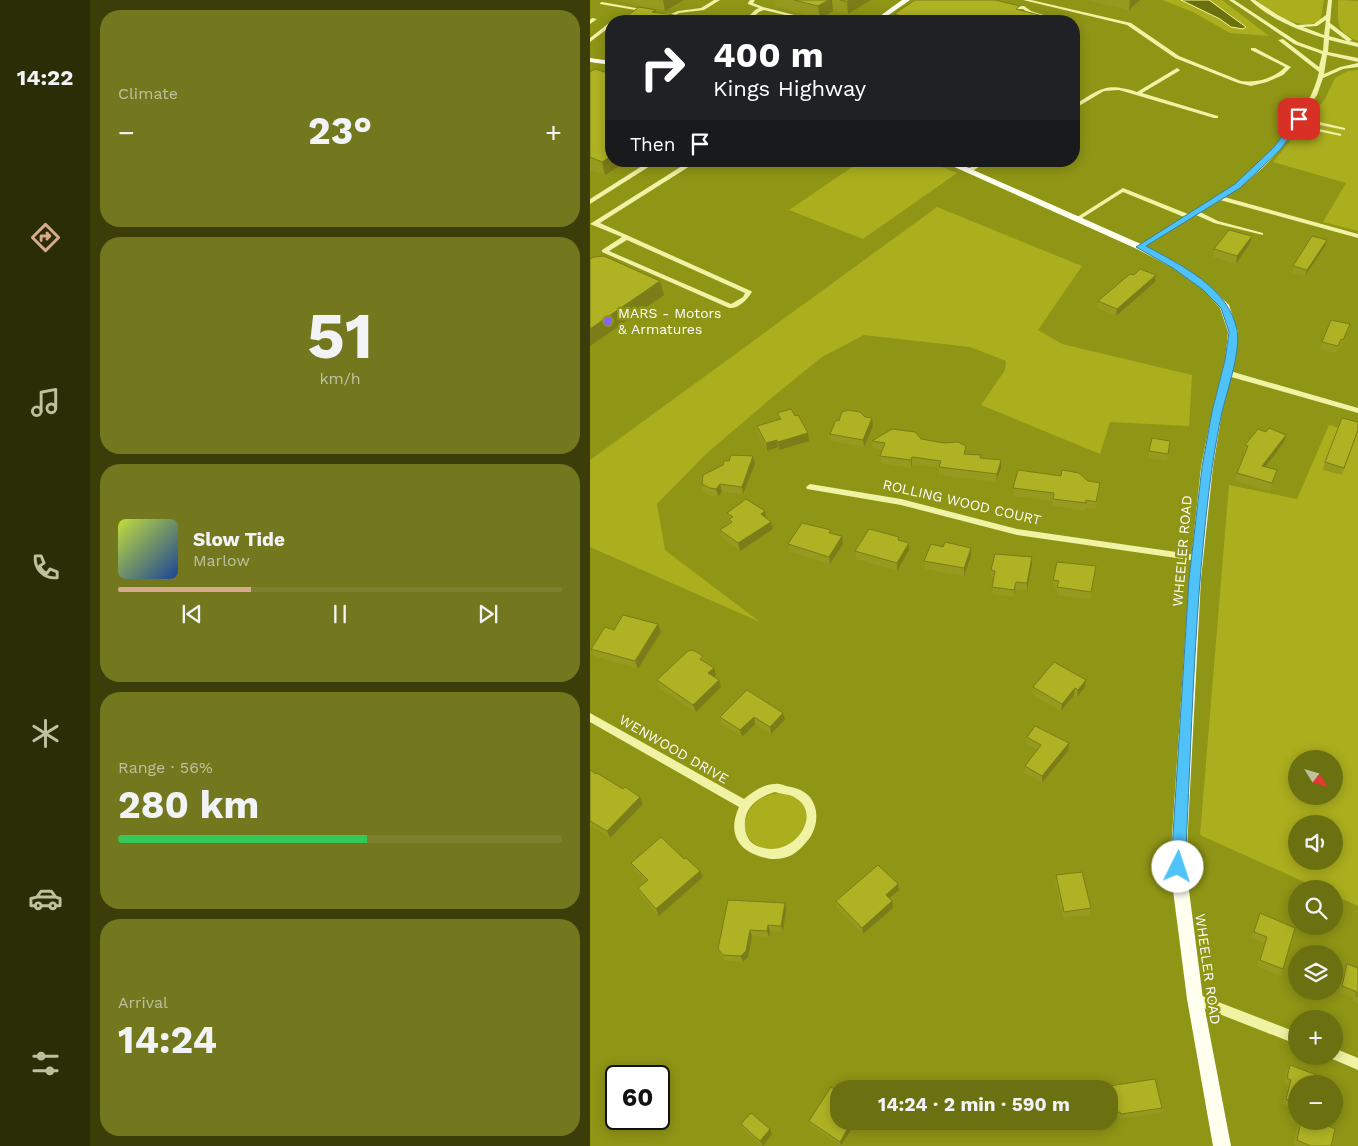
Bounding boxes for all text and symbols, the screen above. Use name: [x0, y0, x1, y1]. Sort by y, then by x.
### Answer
text: 400 m: [713, 34, 824, 76]
icon: right: [630, 35, 695, 100]
text: 14:22: [17, 65, 73, 90]
text: Kings Highway: [713, 76, 866, 101]
text: Climate: [118, 84, 178, 103]
pin: [1278, 98, 1320, 140]
icon: arrive: [1285, 105, 1313, 133]
text: 23°: [308, 109, 372, 153]
text: −: [118, 116, 135, 149]
text: +: [545, 116, 562, 149]
icon: arrive: [686, 130, 714, 158]
text: Then: [630, 133, 676, 156]
icon: directions: [28, 220, 63, 255]
text: 51: [307, 298, 373, 374]
place label: MARS - Motors & Armatures: [618, 305, 721, 337]
marker: MARS - Motors & Armatures: [602, 315, 614, 327]
text: km/h: [319, 369, 361, 388]
icon: music: [28, 385, 63, 420]
street label: ROLLING WOOD COURT: [881, 476, 1043, 528]
street label: WHEELER ROAD: [1169, 495, 1195, 607]
text: Slow Tide: [193, 528, 285, 551]
icon: phone: [28, 550, 63, 585]
text: Marlow: [193, 551, 250, 570]
icon: previous: [178, 600, 206, 628]
icon: pause: [326, 600, 354, 628]
icon: next: [474, 600, 502, 628]
street label: WENWOOD DRIVE: [617, 711, 731, 787]
icon: climate: [28, 716, 63, 751]
north arrow: [1288, 750, 1342, 805]
map controls: [1288, 750, 1343, 1130]
text: Range · 56%: [118, 758, 213, 777]
text: 280 km: [118, 783, 259, 827]
button: sound: [1288, 815, 1343, 870]
position arrow: [1151, 840, 1203, 892]
button: search: [1288, 880, 1343, 935]
icon: car: [28, 881, 63, 916]
street label: WHEELER ROAD: [1192, 913, 1224, 1025]
button: layers: [1288, 945, 1343, 1000]
text: Arrival: [118, 993, 168, 1012]
button: +: [1288, 1010, 1343, 1065]
text: 14:24: [118, 1018, 217, 1062]
icon: filters: [28, 1046, 63, 1081]
speed limit sign: 60: [605, 1065, 670, 1130]
button: −: [1288, 1075, 1343, 1130]
text: 14:24 · 2 min · 590 m: [878, 1093, 1070, 1116]

